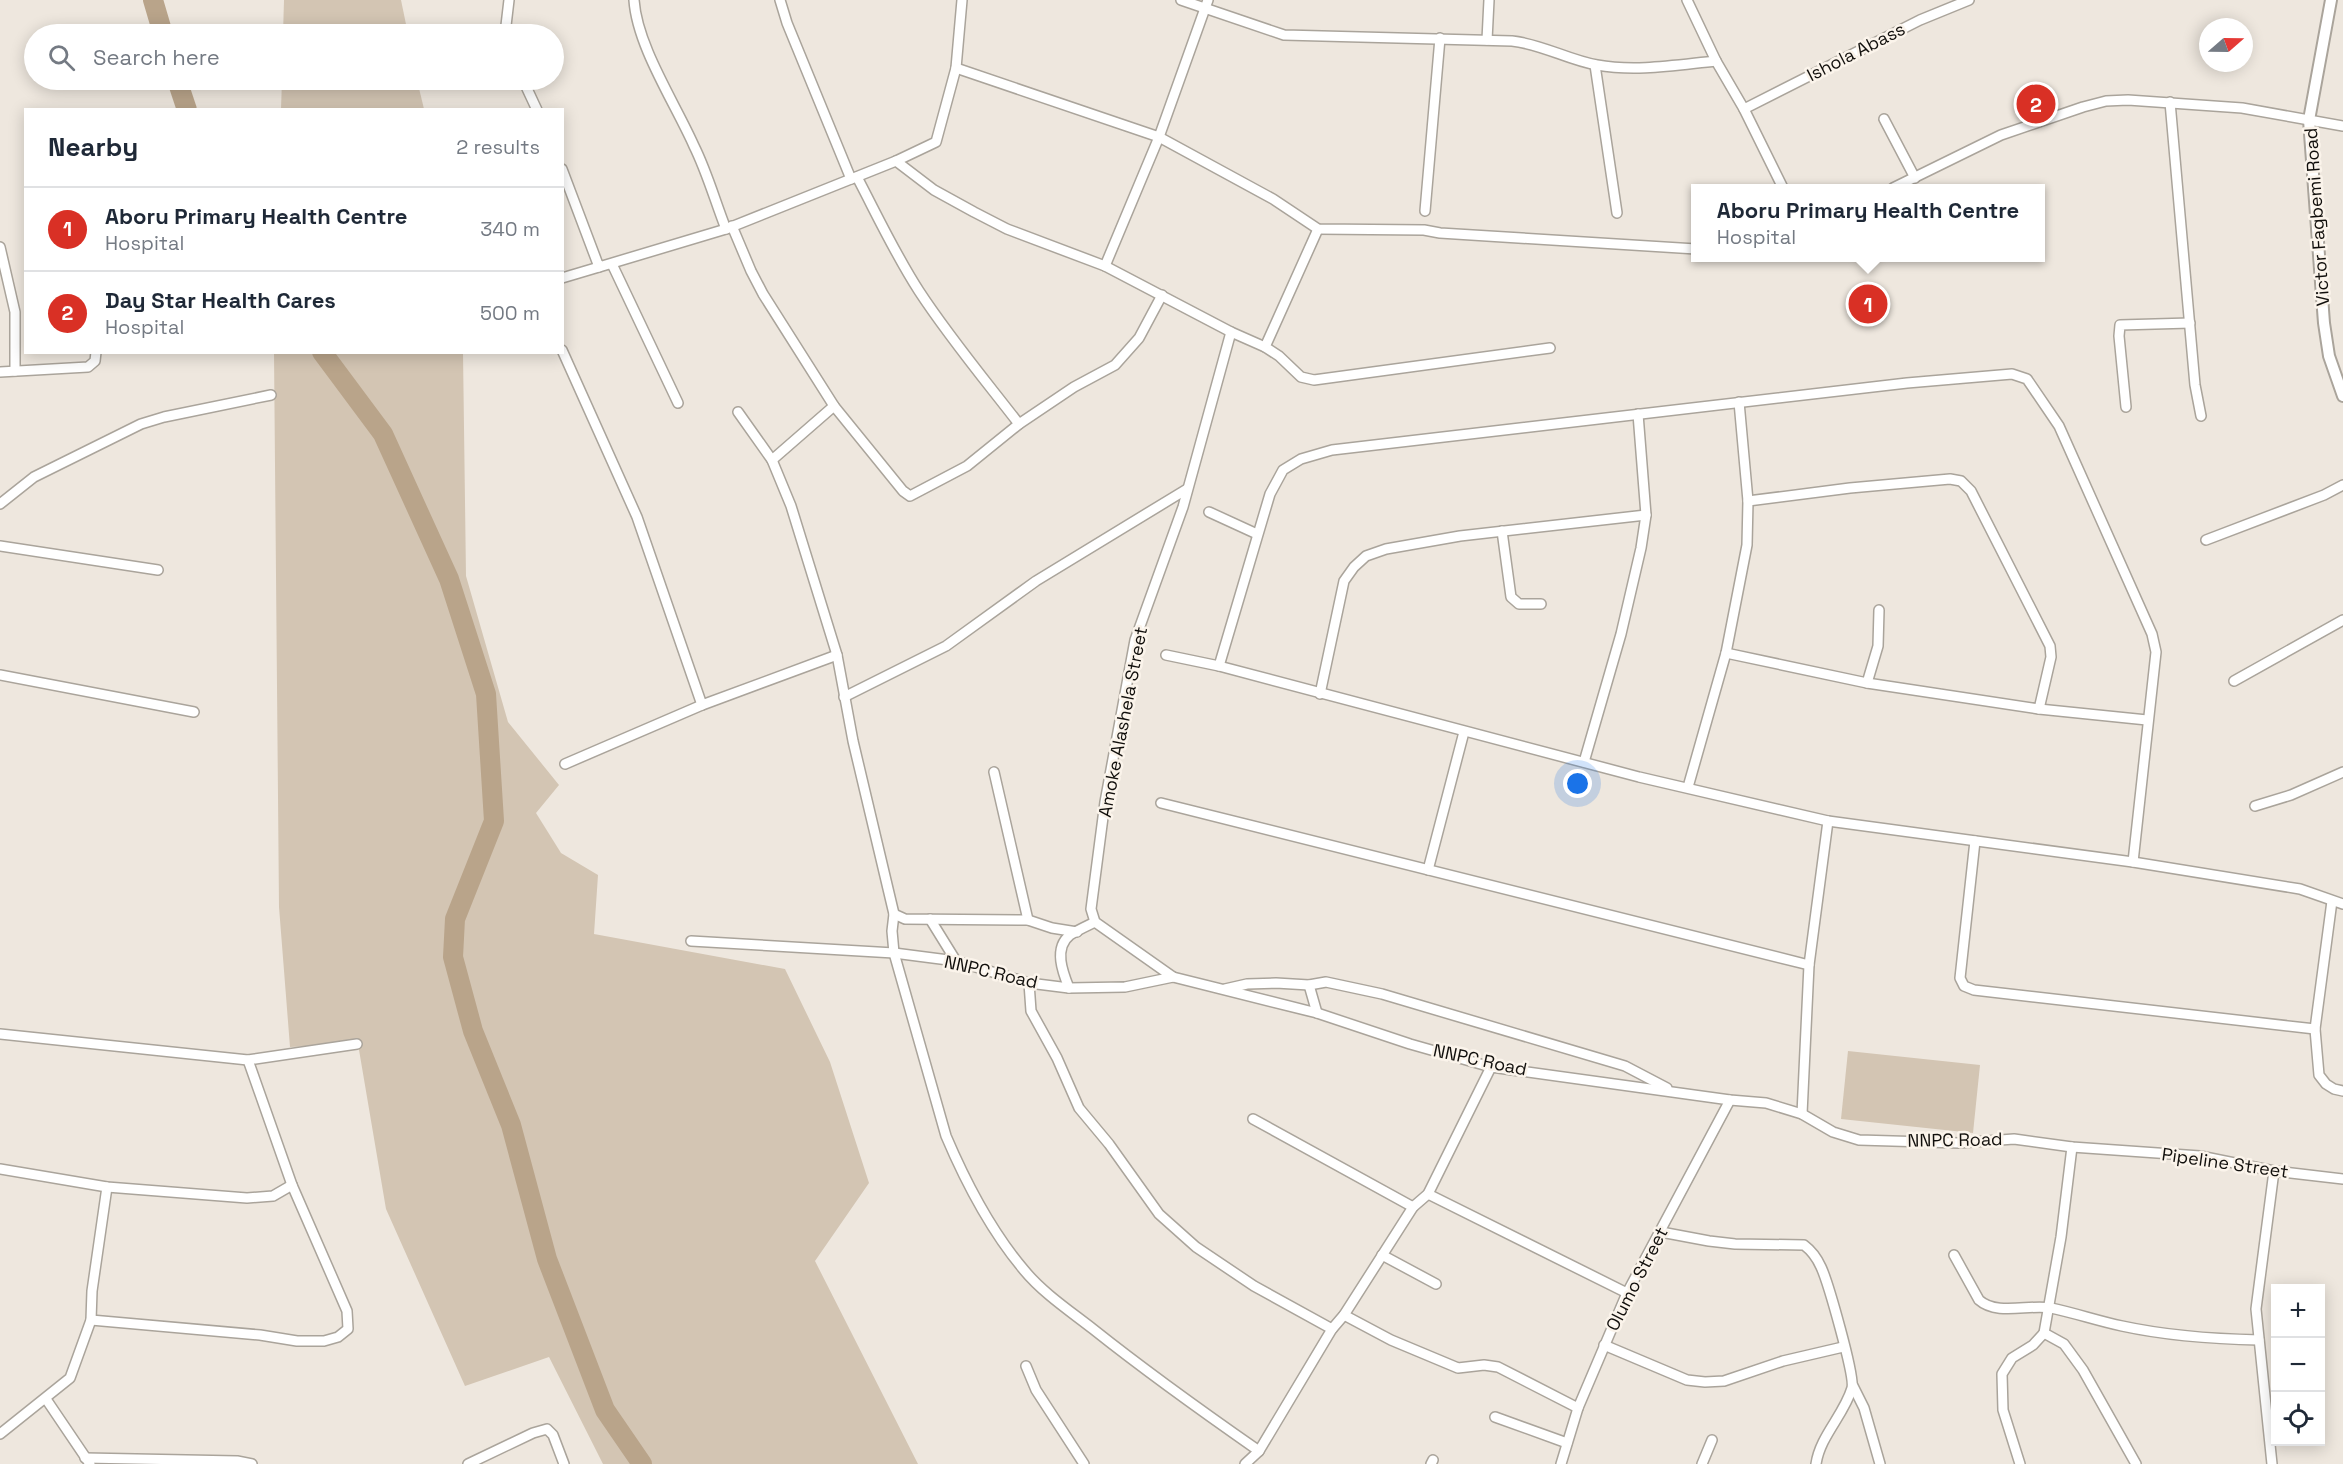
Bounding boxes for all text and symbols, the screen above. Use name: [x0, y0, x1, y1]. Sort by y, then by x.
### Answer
street label: Ishola Abass: [1803, 17, 1909, 86]
north arrow: [2199, 18, 2253, 72]
search box: [24, 24, 564, 90]
icon: search: [45, 41, 78, 74]
text: Search here: [93, 43, 220, 71]
pin: 2: [2016, 82, 2056, 126]
street label: Victor Fagbemi Road: [2299, 127, 2334, 307]
text: Nearby: [48, 130, 138, 164]
text: 2 results: [456, 134, 540, 160]
popup: [1691, 184, 2045, 262]
text: Aboru Primary Health Centre: [1717, 196, 2019, 224]
text: Aboru Primary Health Centre: [105, 202, 408, 230]
text: 1: [63, 216, 72, 242]
text: 340 m: [480, 216, 540, 242]
text: Hospital: [1717, 224, 1796, 250]
text: Hospital: [105, 230, 184, 256]
pin: 1: [1848, 282, 1888, 326]
text: Day Star Health Cares: [105, 286, 336, 314]
text: 2: [62, 300, 73, 326]
text: 500 m: [480, 300, 540, 326]
text: Hospital: [105, 314, 184, 340]
street label: Amoke Alashela Street: [1093, 625, 1152, 819]
your location: [1563, 769, 1592, 798]
street label: NNPC Road: [942, 950, 1040, 993]
street label: NNPC Road: [1431, 1038, 1529, 1081]
street label: NNPC Road: [1907, 1127, 2003, 1152]
street label: Pipeline Street: [2160, 1142, 2290, 1183]
street label: Olumo Street: [1600, 1223, 1673, 1335]
map controls: [2271, 1284, 2325, 1446]
button: +: [2271, 1284, 2325, 1338]
button: −: [2271, 1338, 2325, 1392]
button: locate: [2271, 1392, 2325, 1446]

